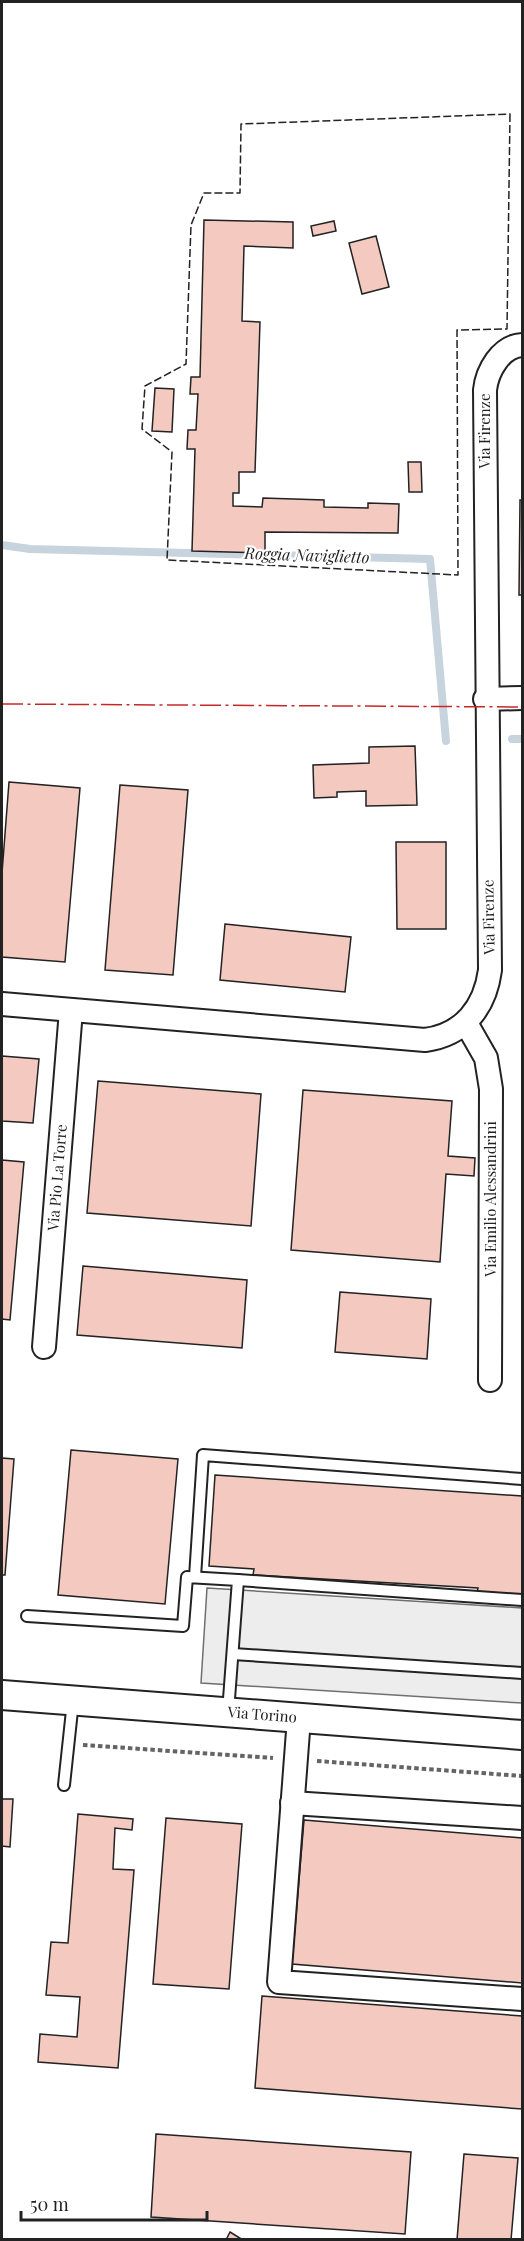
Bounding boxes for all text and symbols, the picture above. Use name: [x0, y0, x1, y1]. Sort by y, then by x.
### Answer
street label: Via Firenze: [474, 393, 494, 470]
water label: Roggia Naviglietto: [243, 542, 370, 567]
street label: Via Firenze: [477, 879, 499, 956]
street label: Via Emilio Alessandrini: [480, 1121, 500, 1278]
street label: Via Pio La Torre: [42, 1123, 71, 1232]
street label: Via Torino: [226, 1701, 298, 1727]
scale bar: [21, 2184, 207, 2222]
text: 50 m: [30, 2192, 69, 2216]

